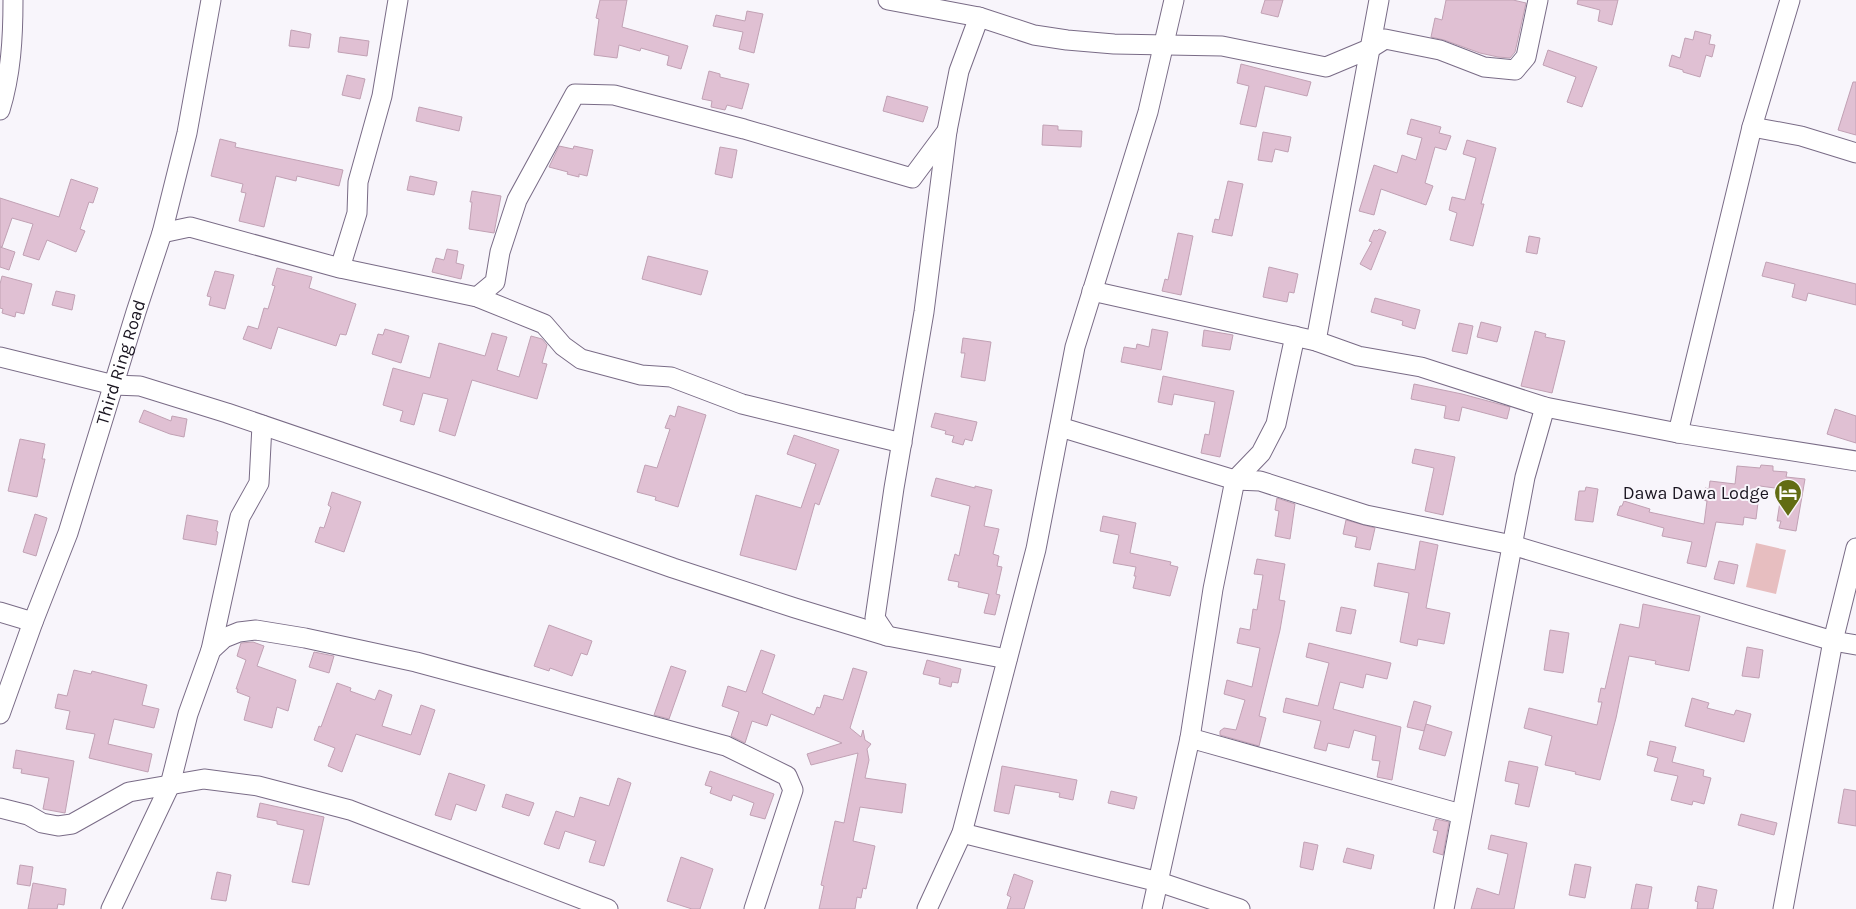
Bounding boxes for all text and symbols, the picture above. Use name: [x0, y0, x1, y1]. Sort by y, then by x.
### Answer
street label: Third Ring Road: [91, 297, 150, 428]
hotel icon: Dawa Dawa Lodge: [1773, 478, 1803, 517]
place label: Dawa Dawa Lodge: [1623, 482, 1769, 504]

